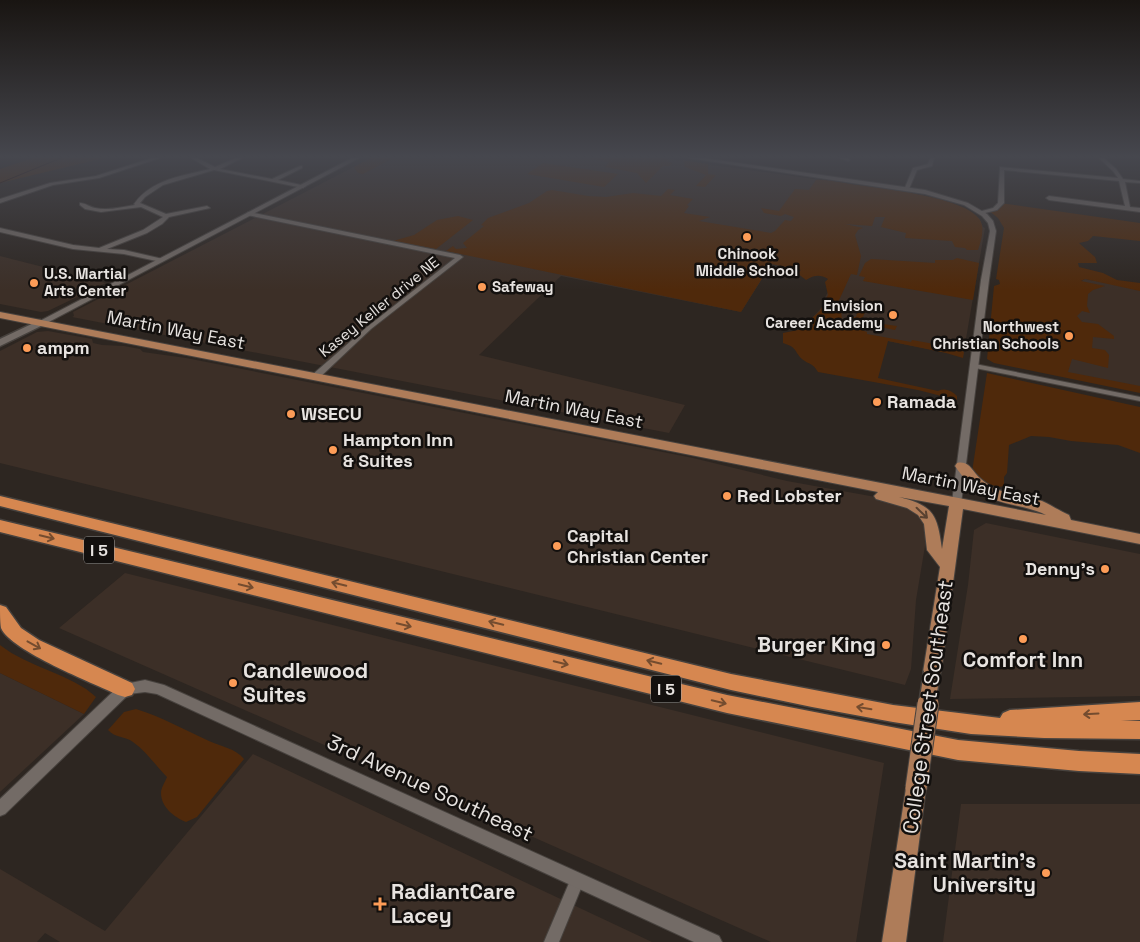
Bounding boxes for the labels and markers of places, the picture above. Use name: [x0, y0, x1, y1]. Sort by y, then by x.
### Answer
marker: Chinook Middle School: [741, 231, 753, 243]
place label: Chinook Middle School: [696, 244, 798, 280]
place label: U.S. Martial Arts Center: [44, 264, 127, 300]
marker: U.S. Martial Arts Center: [28, 277, 40, 289]
place label: Safeway: [492, 277, 554, 296]
marker: Safeway: [476, 281, 488, 293]
place label: Envision Career Academy: [765, 296, 883, 332]
marker: Envision Career Academy: [887, 309, 899, 321]
place label: Northwest Christian Schools: [933, 317, 1059, 353]
marker: Northwest Christian Schools: [1063, 330, 1075, 342]
place label: ampm: [37, 336, 90, 359]
marker: ampm: [21, 342, 33, 354]
place label: Ramada: [887, 390, 957, 413]
marker: Ramada: [871, 396, 883, 408]
place label: WSECU: [301, 402, 362, 425]
marker: WSECU: [285, 408, 297, 420]
place label: Hampton Inn & Suites: [343, 428, 453, 472]
marker: Hampton Inn & Suites: [327, 444, 339, 456]
place label: Red Lobster: [737, 484, 842, 507]
marker: Red Lobster: [721, 490, 733, 502]
place label: Capital Christian Center: [567, 524, 708, 568]
marker: Capital Christian Center: [551, 540, 563, 552]
place label: Denny's: [1025, 557, 1095, 580]
marker: Denny's: [1099, 563, 1111, 575]
place label: Burger King: [757, 631, 876, 658]
marker: Comfort Inn: [1017, 633, 1029, 645]
marker: Burger King: [880, 639, 892, 651]
place label: Comfort Inn: [963, 646, 1083, 673]
place label: Candlewood Suites: [243, 657, 368, 708]
marker: Candlewood Suites: [227, 677, 239, 689]
place label: Saint Martin's University: [894, 847, 1036, 898]
marker: Saint Martin's University: [1040, 867, 1052, 879]
place label: RadiantCare Lacey: [391, 878, 515, 929]
marker: RadiantCare Lacey: [373, 897, 387, 911]

